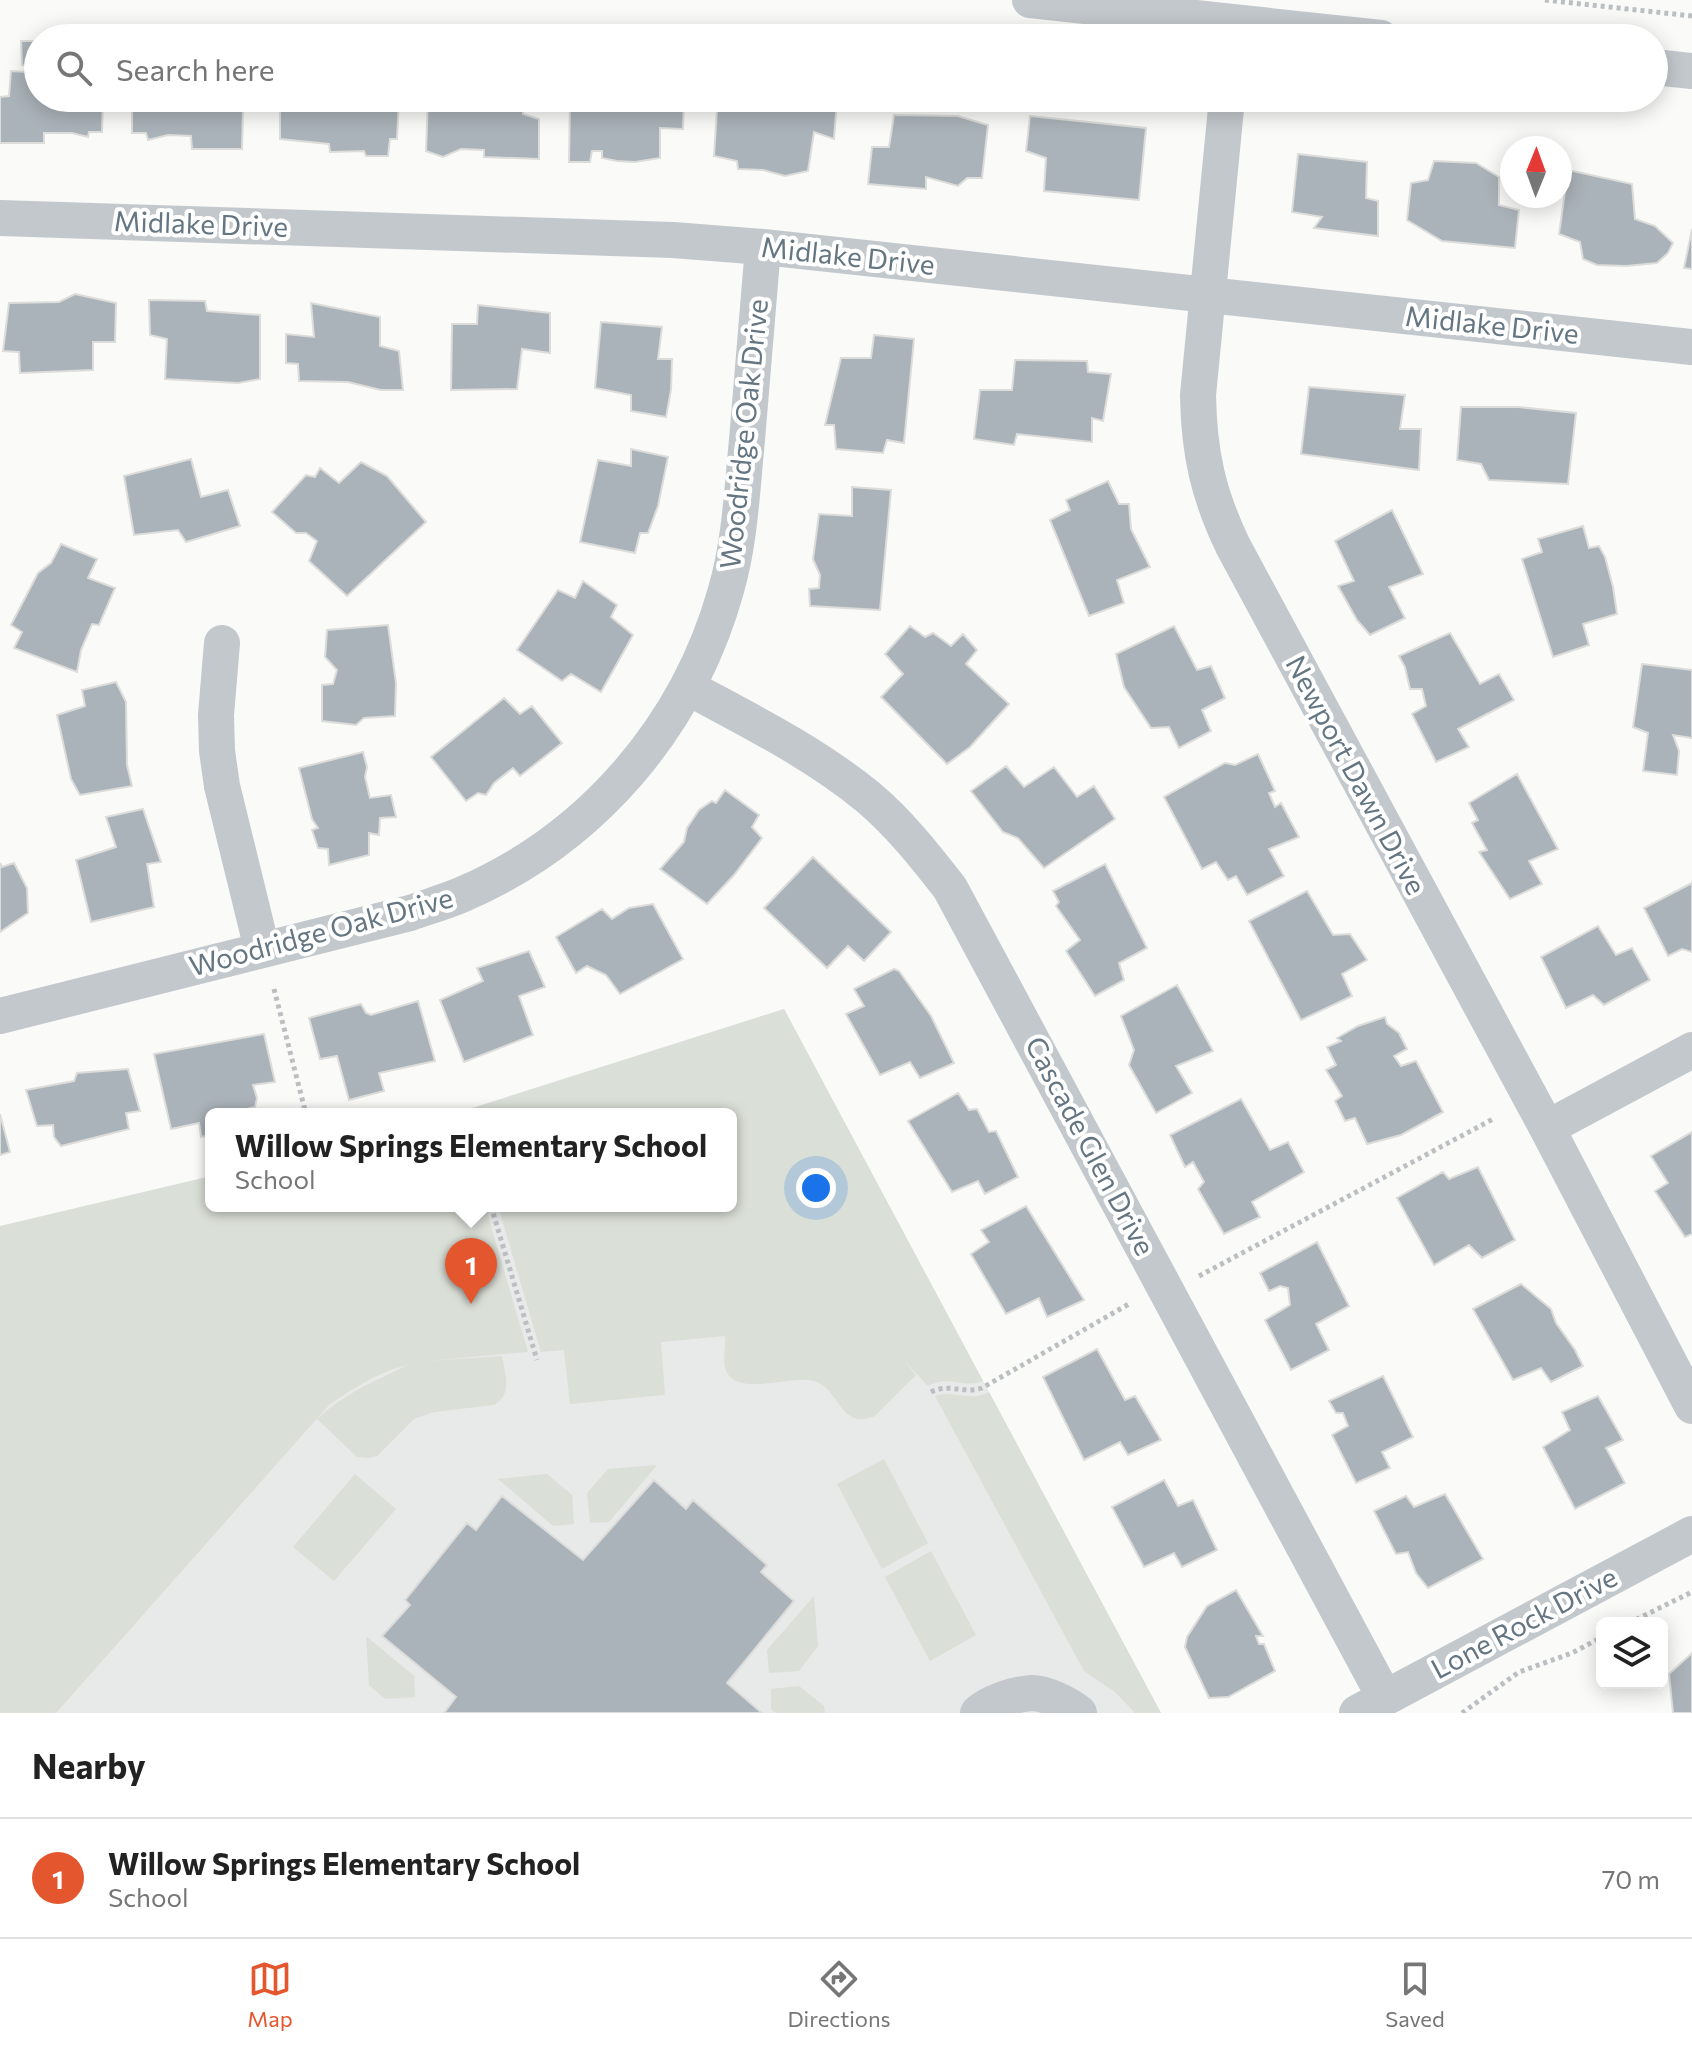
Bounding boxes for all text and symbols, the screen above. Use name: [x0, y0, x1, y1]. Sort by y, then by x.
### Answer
search box: [24, 24, 1668, 112]
icon: search: [52, 46, 96, 90]
text: Search here: [116, 50, 275, 87]
north arrow: [1500, 136, 1572, 208]
street label: Midlake Drive: [113, 203, 289, 243]
street label: Midlake Drive: [760, 229, 937, 281]
street label: Woodridge Oak Drive: [712, 297, 774, 571]
street label: Midlake Drive: [1404, 298, 1581, 350]
street label: Newport Dawn Drive: [1280, 649, 1434, 900]
street label: Woodridge Oak Drive: [185, 879, 456, 983]
street label: Cascade Glen Drive: [1019, 1030, 1163, 1261]
popup: [205, 1108, 737, 1212]
text: Willow Springs Elementary School: [235, 1126, 707, 1163]
text: School: [235, 1163, 316, 1194]
your location: [796, 1168, 836, 1208]
pin: 1: [445, 1238, 497, 1304]
street label: Lone Rock Drive: [1425, 1559, 1622, 1685]
map controls: [1596, 1617, 1668, 1689]
button: layers: [1596, 1617, 1668, 1689]
text: Nearby: [32, 1744, 146, 1786]
text: Willow Springs Elementary School: [108, 1844, 580, 1881]
text: 1: [52, 1863, 64, 1894]
text: 70 m: [1602, 1863, 1660, 1894]
text: School: [108, 1881, 189, 1912]
tab: Map: [247, 1957, 293, 2032]
tab: Directions: [787, 1957, 891, 2032]
tab: Saved: [1385, 1957, 1445, 2032]

